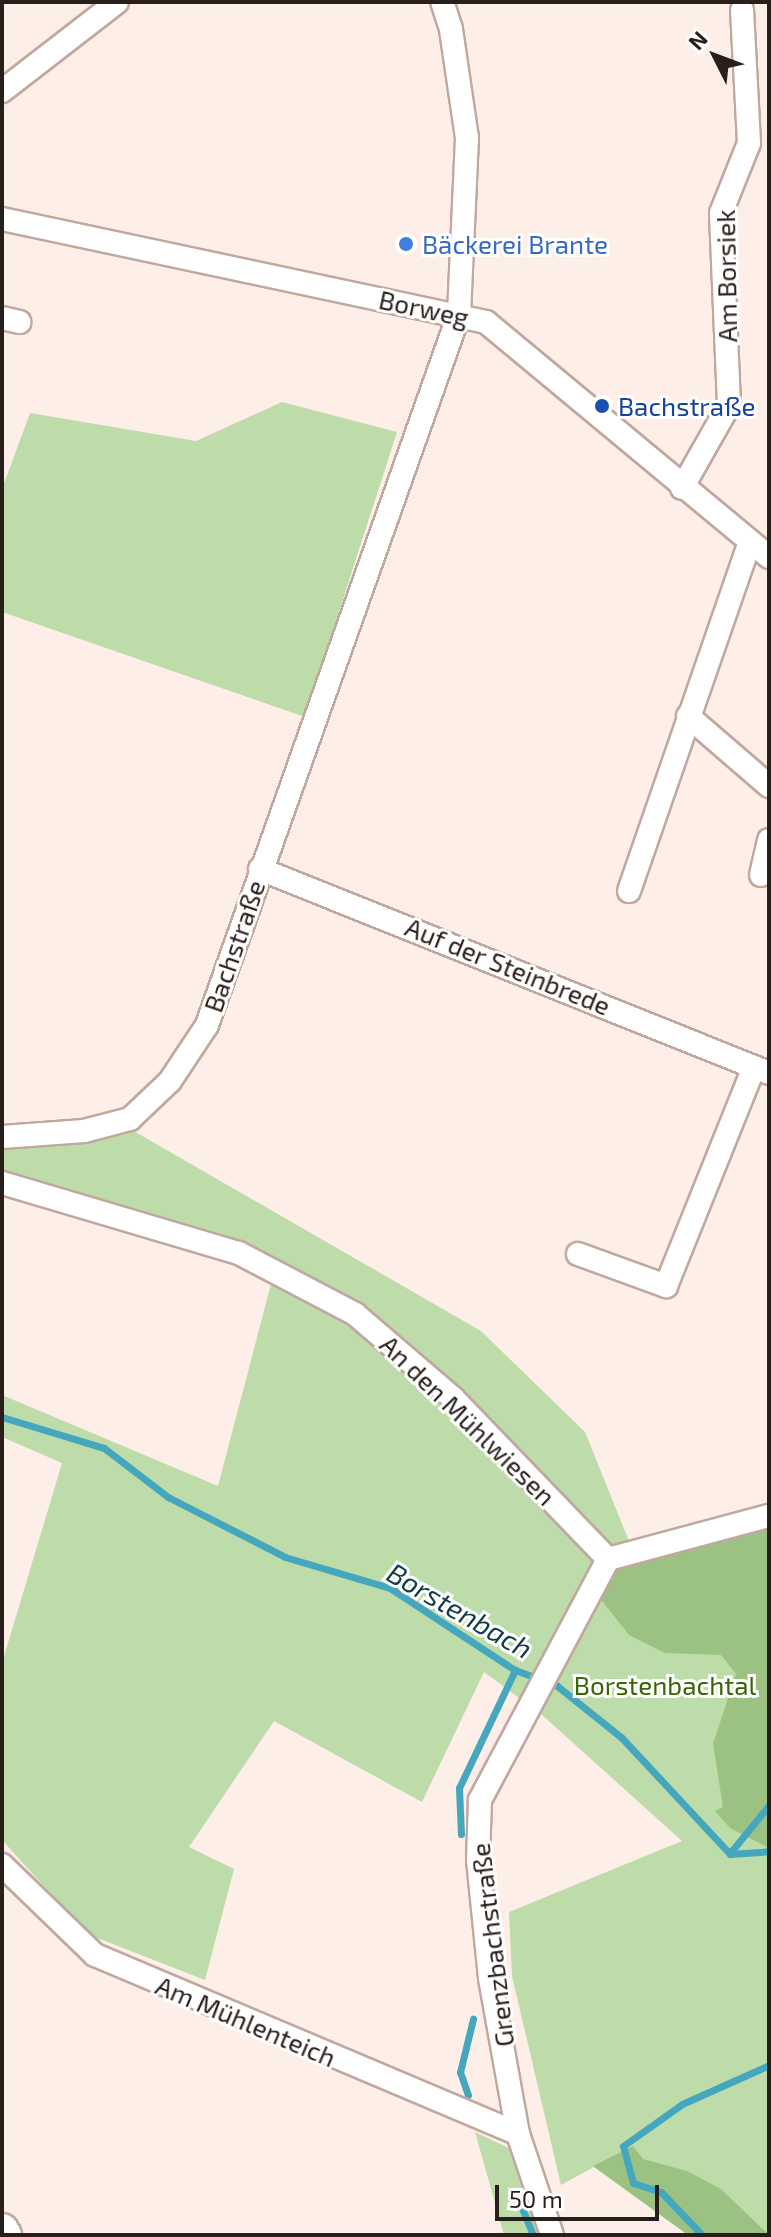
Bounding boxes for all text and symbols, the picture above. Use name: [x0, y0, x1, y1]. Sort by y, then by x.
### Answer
north arrow: [675, 16, 755, 96]
text: N: [682, 25, 712, 55]
street label: Am Borsiek: [709, 209, 743, 343]
place label: Bäckerei Brante: [422, 228, 608, 260]
marker: Bäckerei Brante: [397, 235, 415, 253]
street label: Borweg: [376, 283, 472, 333]
place label: Bachstraße: [618, 390, 756, 422]
marker: Bachstraße: [593, 397, 611, 415]
street label: Bachstraße: [197, 876, 271, 1016]
street label: Auf der Steinbrede: [400, 910, 616, 1022]
street label: An den Mühlwiesen: [374, 1329, 562, 1511]
water label: Borstenbach: [381, 1555, 539, 1665]
park label: Borstenbachtal: [574, 1669, 756, 1701]
street label: Grenzbachstraße: [464, 1841, 520, 2049]
street label: Am Mühlenteich: [151, 1969, 341, 2073]
scale bar: [499, 2169, 663, 2219]
text: 50 m: [509, 2184, 563, 2213]

